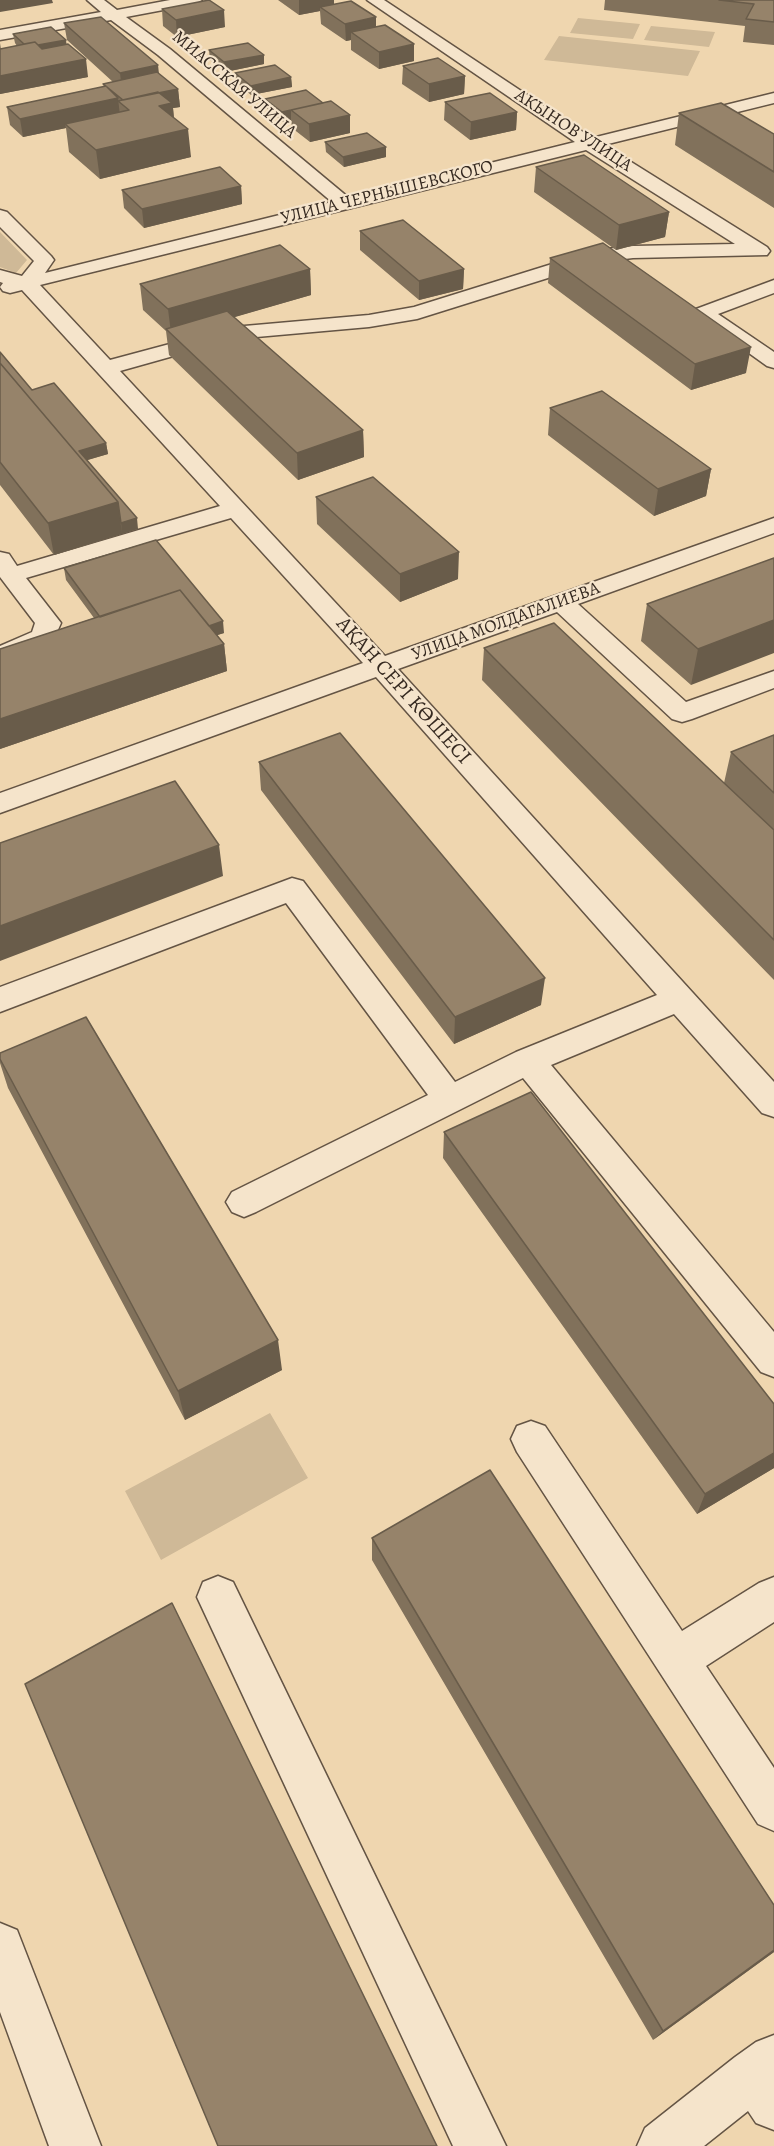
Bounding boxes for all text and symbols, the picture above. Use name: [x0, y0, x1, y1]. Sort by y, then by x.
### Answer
street label: МИАССКАЯ УЛИЦА: [167, 27, 301, 143]
street label: АКЫНОВ УЛИЦА: [510, 85, 636, 177]
street label: УЛИЦА ЧЕРНЫШЕВСКОГО: [279, 156, 495, 230]
street label: УЛИЦА МОЛДАГАЛИЕВА: [409, 578, 603, 666]
street label: АҚАН СЕРІ КӨШЕСІ: [330, 612, 476, 770]

